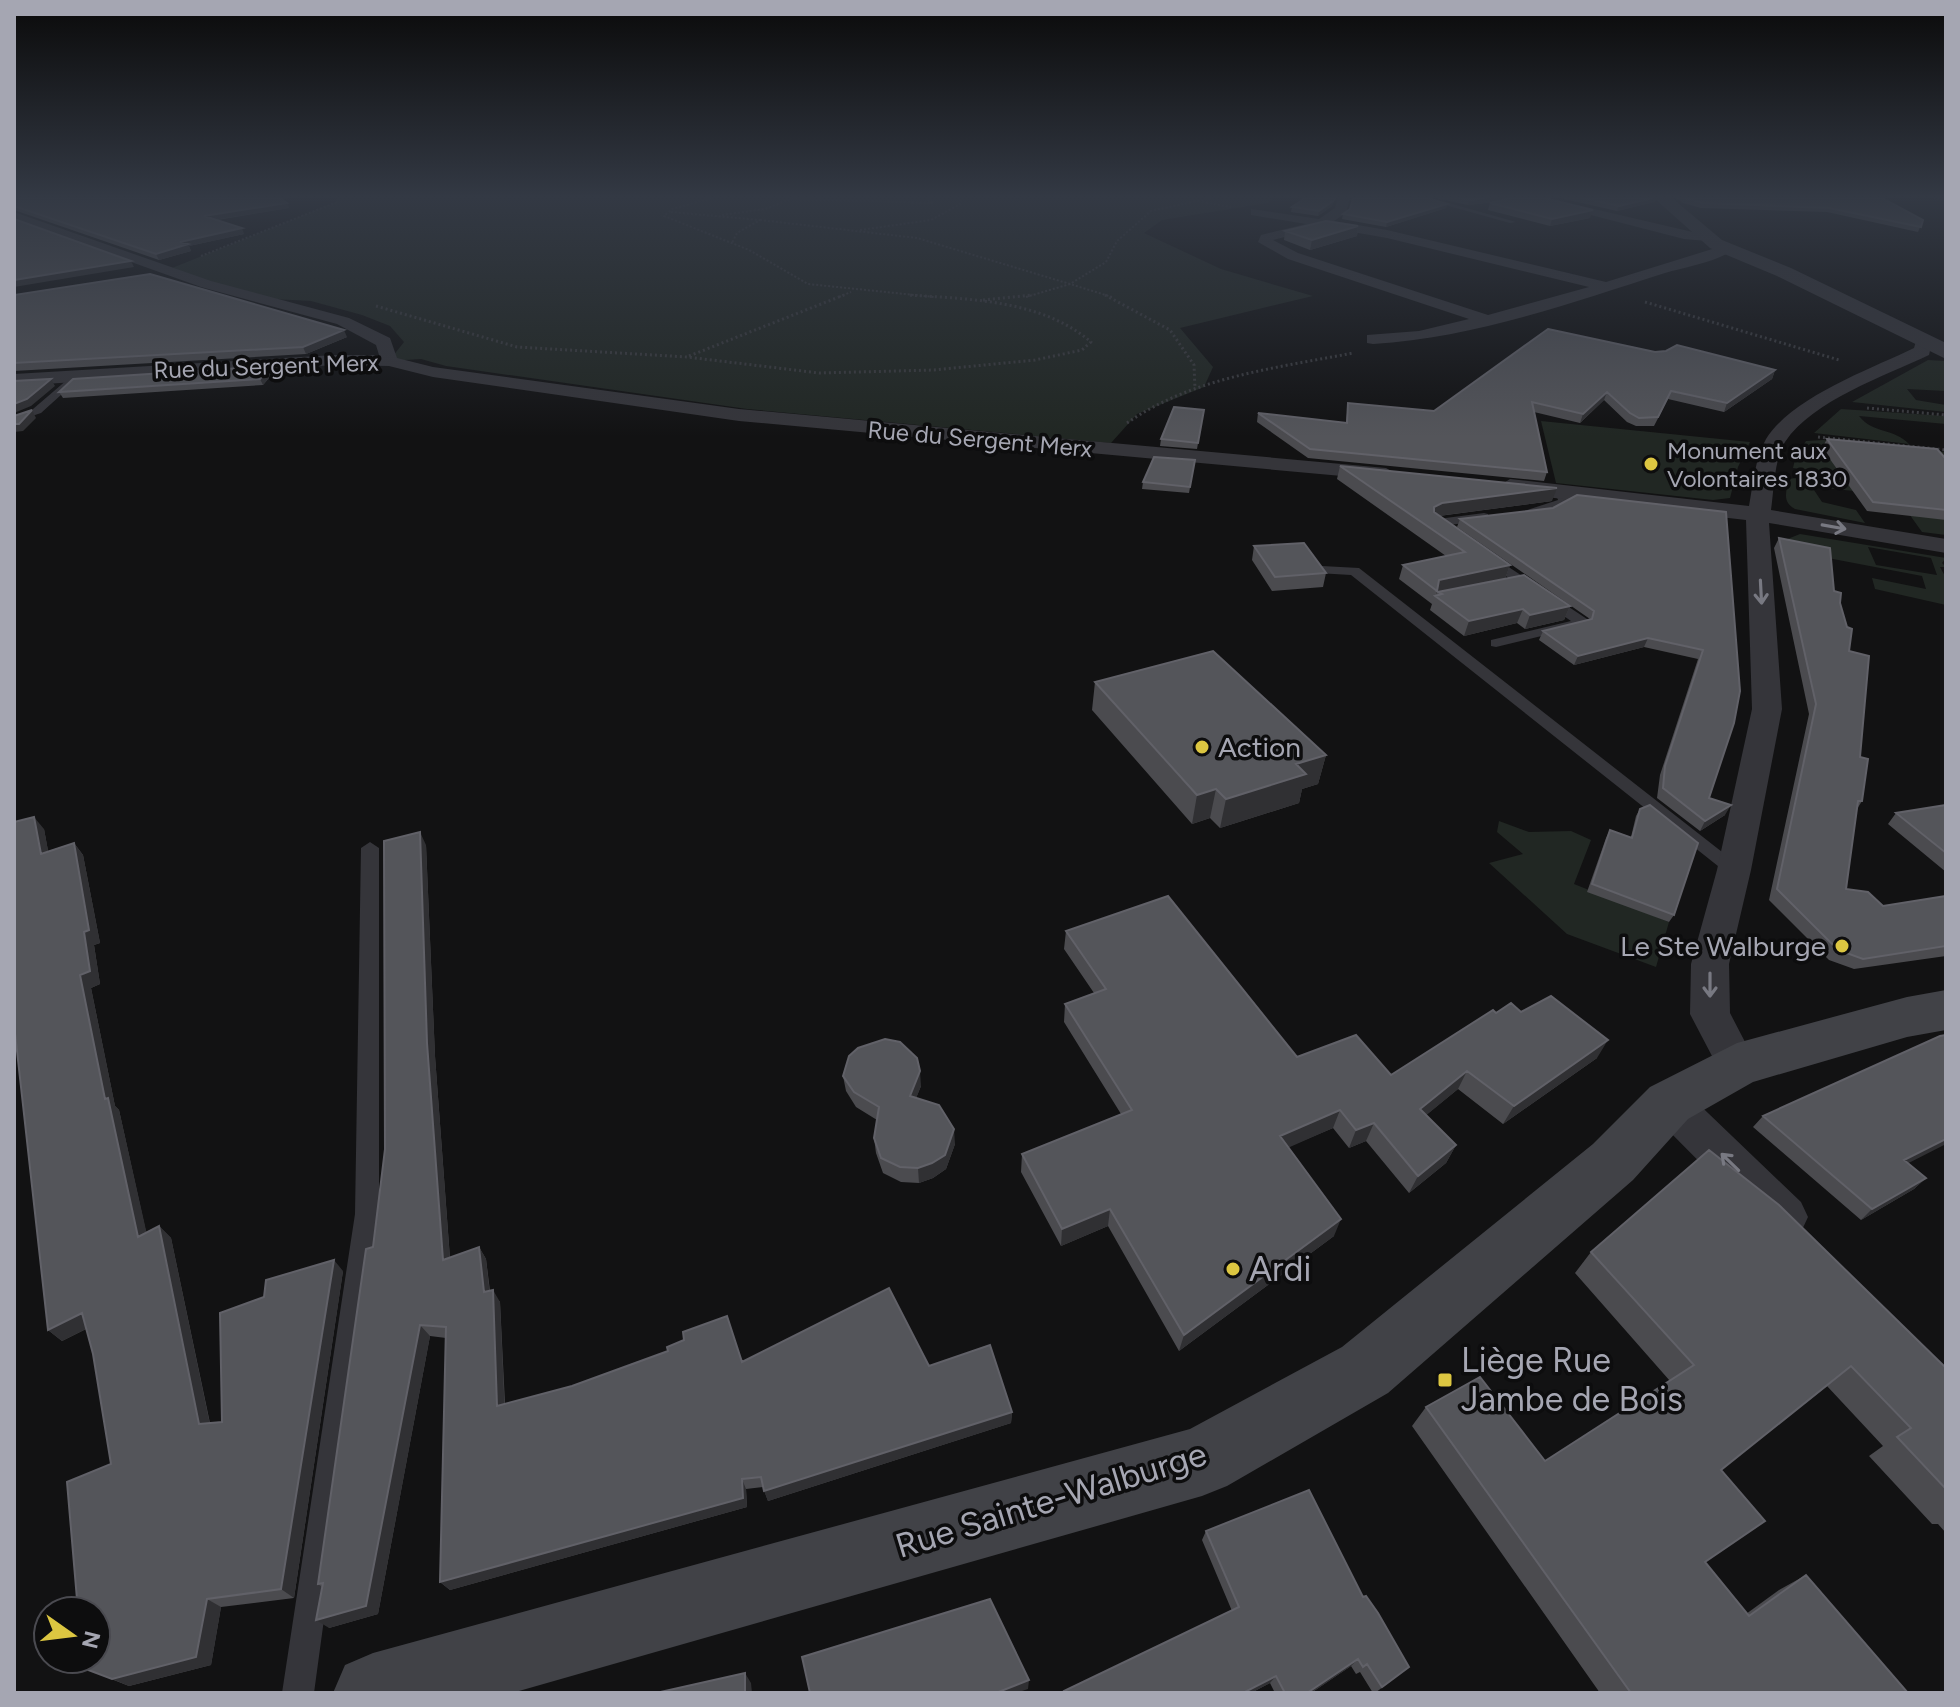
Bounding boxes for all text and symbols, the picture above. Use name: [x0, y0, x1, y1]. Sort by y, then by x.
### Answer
street label: Rue du Sergent Merx: [153, 348, 380, 384]
street label: Rue du Sergent Merx: [867, 415, 1094, 463]
place label: Monument aux Volontaires 1830: [1667, 436, 1847, 493]
marker: Monument aux Volontaires 1830: [1642, 455, 1660, 473]
one-way arrow: [1821, 521, 1846, 536]
one-way arrow: [1753, 578, 1768, 605]
place label: Action: [1218, 730, 1301, 764]
marker: Action: [1193, 738, 1211, 756]
place label: Le Ste Walburge: [1620, 929, 1826, 963]
marker: Le Ste Walburge: [1833, 937, 1851, 955]
one-way arrow: [1702, 971, 1718, 998]
one-way arrow: [1720, 1153, 1740, 1172]
place label: Ardi: [1249, 1249, 1311, 1290]
marker: Ardi: [1224, 1260, 1242, 1278]
place label: Liège Rue Jambe de Bois: [1461, 1340, 1683, 1420]
marker: Liège Rue Jambe de Bois: [1436, 1371, 1454, 1389]
street label: Rue Sainte-Walburge: [891, 1433, 1211, 1567]
north arrow: [32, 1595, 112, 1675]
text: N: [76, 1628, 106, 1651]

